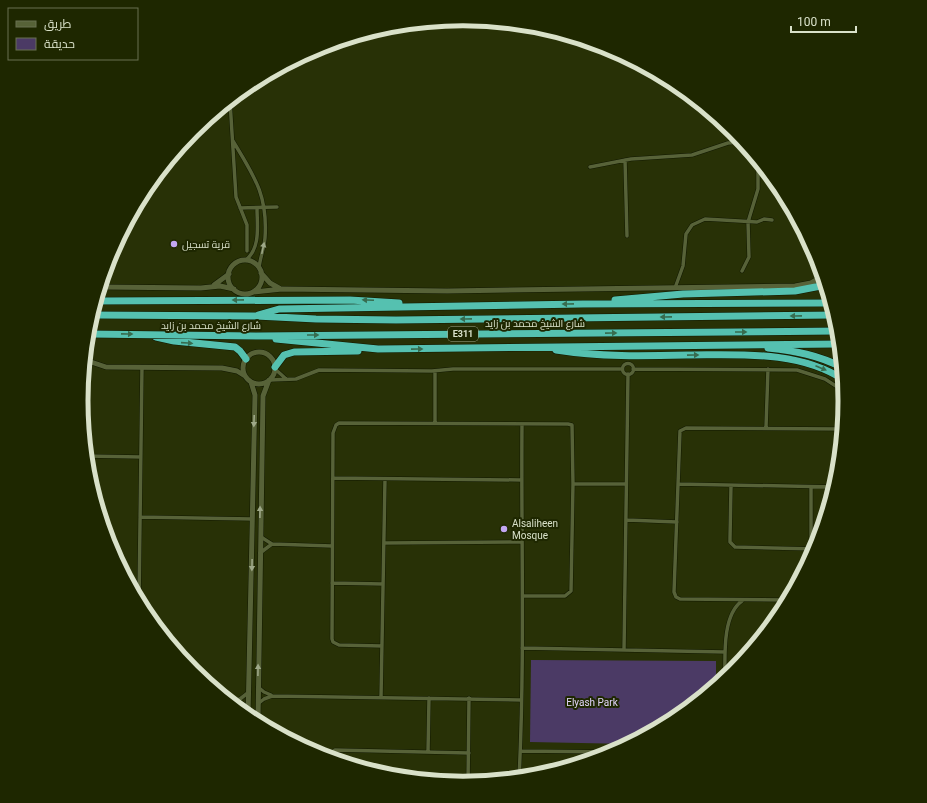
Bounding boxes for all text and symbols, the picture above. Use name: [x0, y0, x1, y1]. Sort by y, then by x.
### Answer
legend: [8, 8, 138, 60]
scale bar: [791, 8, 856, 34]
text: 100 m: [797, 15, 831, 29]
text: طريق: [44, 17, 72, 31]
text: حديقة: [44, 37, 75, 51]
marker: قرية تسجيل: [169, 239, 179, 249]
place label: قرية تسجيل: [182, 239, 230, 251]
one-way arrow: [260, 242, 266, 254]
one-way arrow: [231, 297, 244, 303]
one-way arrow: [362, 297, 374, 304]
one-way arrow: [561, 301, 574, 307]
one-way arrow: [789, 313, 802, 319]
one-way arrow: [659, 314, 672, 320]
one-way arrow: [459, 316, 472, 322]
street label: شارع الشيخ محمد بن زايد: [485, 318, 585, 330]
street label: شارع الشيخ محمد بن زايد: [161, 320, 261, 332]
road number: E311: [448, 327, 478, 341]
one-way arrow: [735, 329, 748, 335]
one-way arrow: [605, 330, 618, 336]
one-way arrow: [121, 331, 134, 337]
one-way arrow: [307, 332, 320, 338]
one-way arrow: [181, 339, 193, 346]
one-way arrow: [411, 345, 423, 352]
one-way arrow: [687, 352, 700, 358]
one-way arrow: [816, 365, 827, 371]
one-way arrow: [251, 415, 257, 428]
one-way arrow: [257, 505, 263, 518]
place label: Alsaliheen Mosque: [512, 518, 558, 541]
marker: Alsaliheen Mosque: [499, 524, 509, 534]
one-way arrow: [249, 559, 255, 572]
one-way arrow: [255, 663, 261, 676]
park label: Elyash Park: [566, 697, 619, 708]

